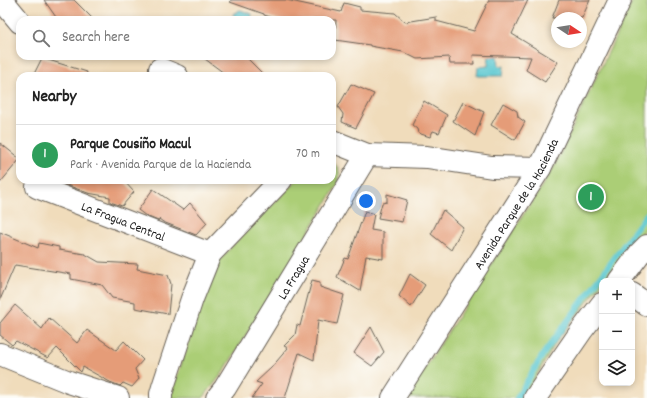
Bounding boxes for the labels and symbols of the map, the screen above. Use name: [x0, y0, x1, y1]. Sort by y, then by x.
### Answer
north arrow: [551, 12, 587, 48]
street label: Avenida Parque de la Hacienda: [471, 135, 565, 274]
pin: 1: [578, 182, 604, 212]
your location: [356, 191, 376, 211]
street label: La Fragua Central: [78, 198, 168, 248]
street label: La Fragua: [274, 252, 316, 304]

